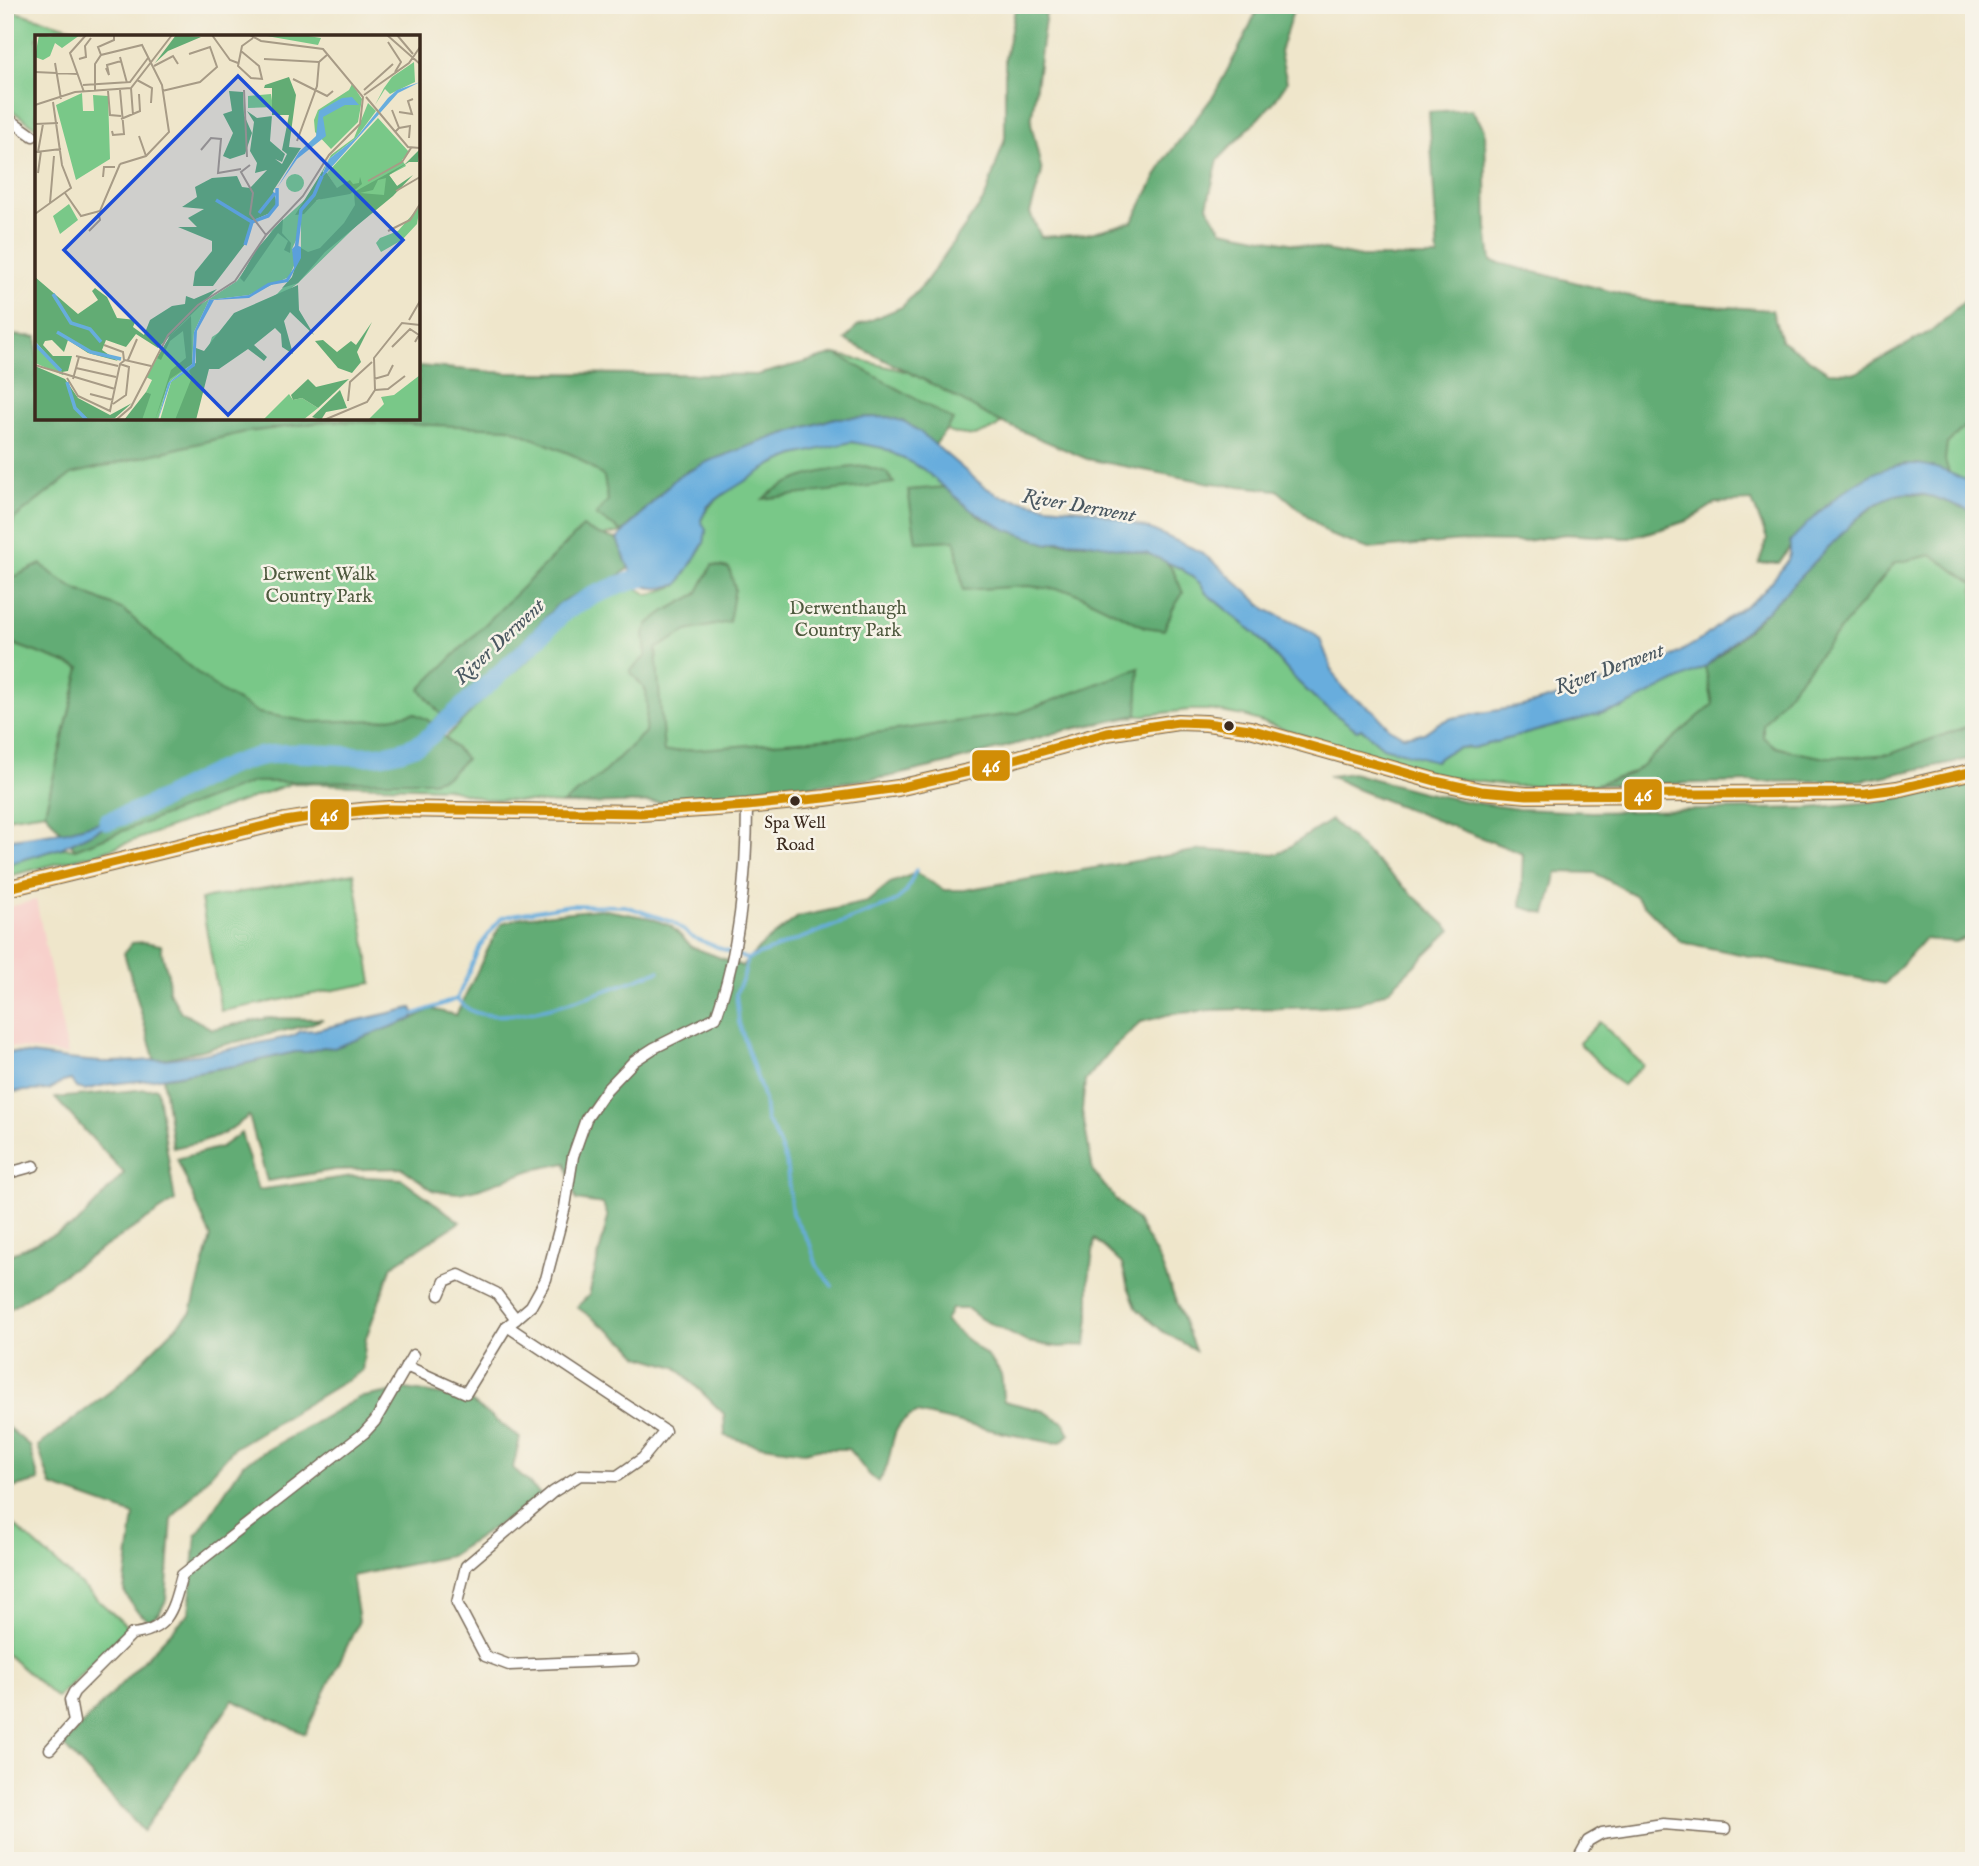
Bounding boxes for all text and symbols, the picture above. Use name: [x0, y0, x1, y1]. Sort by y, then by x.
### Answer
inset map: [35, 35, 420, 420]
water label: River Derwent: [1020, 483, 1139, 530]
park label: Derwent Walk Country Park: [262, 563, 376, 609]
water label: River Derwent: [449, 592, 552, 691]
park label: Derwenthaugh Country Park: [789, 597, 907, 643]
water label: River Derwent: [1551, 637, 1669, 702]
unlabelled marker: [1222, 719, 1236, 733]
line badge: 46: [971, 749, 1011, 782]
text: 46: [982, 755, 1001, 779]
line badge: 46: [1623, 778, 1663, 811]
text: 46: [1634, 784, 1653, 808]
marker: Spa Well Road: [788, 794, 802, 808]
line badge: 46: [309, 798, 350, 831]
text: 46: [320, 804, 339, 828]
place label: Spa Well Road: [764, 813, 826, 856]

